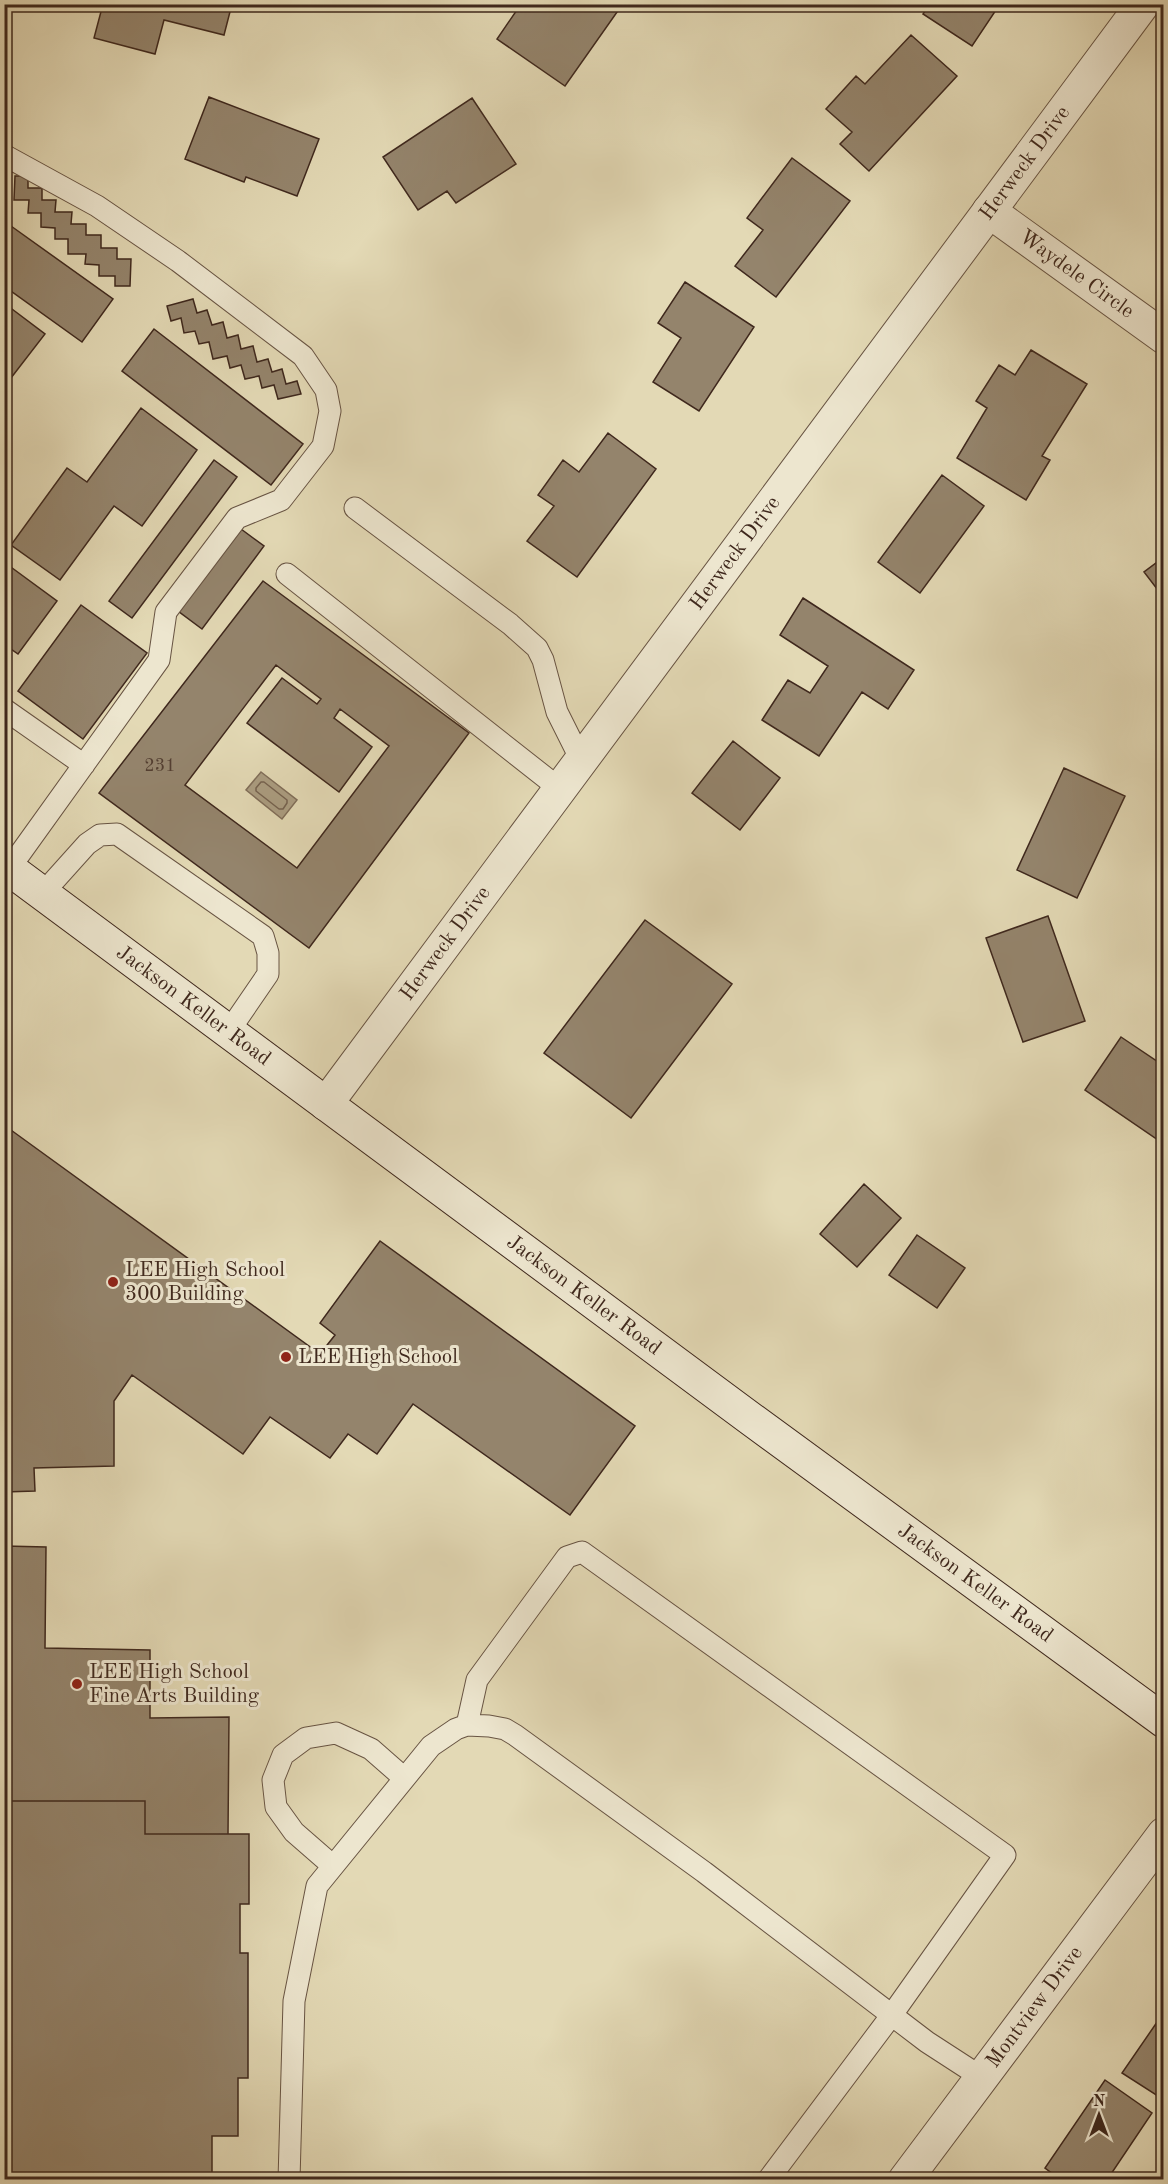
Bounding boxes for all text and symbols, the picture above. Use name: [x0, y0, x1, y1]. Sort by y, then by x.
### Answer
street label: Herweck Drive: [976, 102, 1074, 224]
street label: Waydele Circle: [1015, 226, 1138, 322]
street label: Herweck Drive: [686, 492, 784, 614]
house number: 231: [144, 757, 176, 775]
street label: Herweck Drive: [396, 882, 494, 1004]
street label: Jackson Keller Road: [112, 942, 275, 1070]
street label: Jackson Keller Road: [503, 1231, 665, 1359]
place label: LEE High School 300 Building: [125, 1260, 285, 1305]
marker: LEE High School 300 Building: [106, 1275, 120, 1289]
place label: LEE High School: [298, 1347, 458, 1368]
marker: LEE High School: [279, 1350, 293, 1364]
street label: Jackson Keller Road: [894, 1520, 1057, 1647]
place label: LEE High School Fine Arts Building: [89, 1662, 260, 1707]
marker: LEE High School Fine Arts Building: [70, 1677, 84, 1691]
street label: Montview Drive: [982, 1942, 1087, 2072]
north arrow: [1069, 2085, 1129, 2145]
text: N: [1093, 2094, 1106, 2110]

